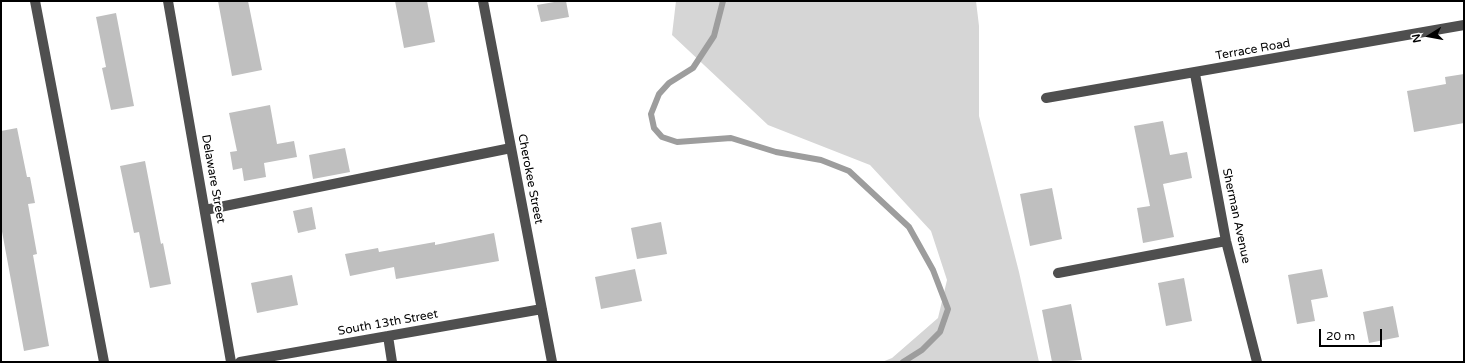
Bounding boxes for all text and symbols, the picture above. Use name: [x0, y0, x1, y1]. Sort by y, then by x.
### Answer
north arrow: [1409, 16, 1449, 56]
text: N: [1410, 33, 1424, 44]
street label: Terrace Road: [1214, 36, 1292, 64]
street label: Delaware Street: [198, 133, 228, 225]
street label: Cherokee Street: [514, 133, 546, 225]
street label: Sherman Avenue: [1219, 167, 1253, 265]
street label: South 13th Street: [337, 307, 439, 339]
scale bar: [1321, 321, 1384, 347]
text: 20 m: [1326, 329, 1355, 343]

